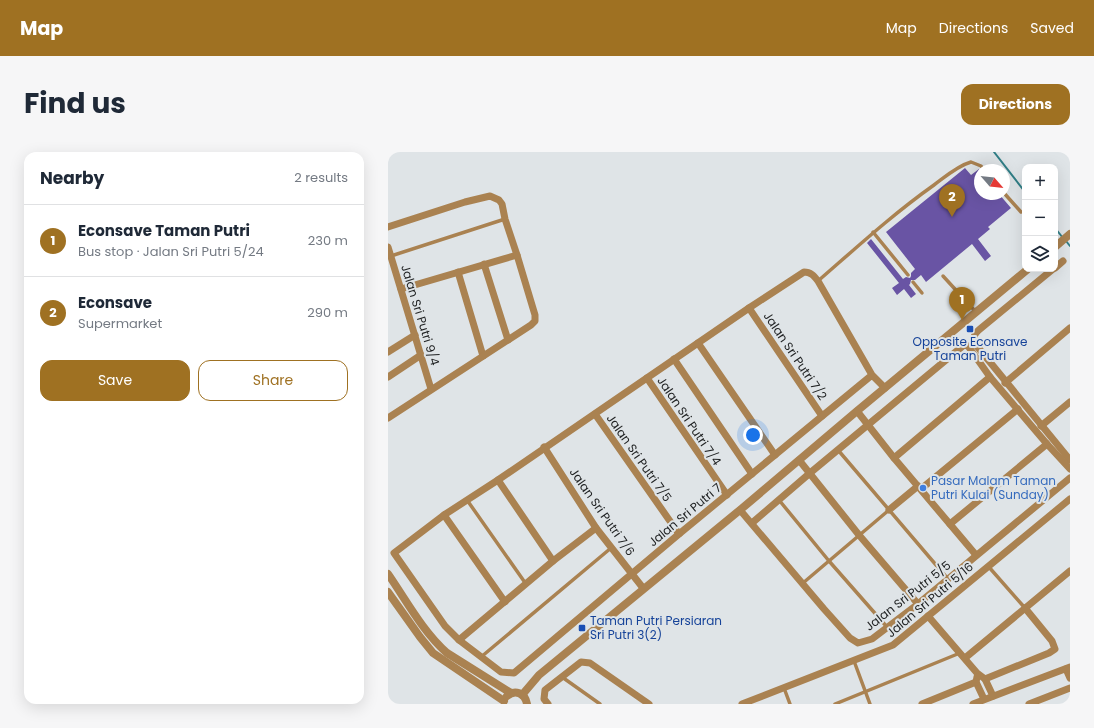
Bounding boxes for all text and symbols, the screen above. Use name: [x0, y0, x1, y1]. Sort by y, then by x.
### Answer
text: Map: [20, 15, 63, 42]
text: Map: [886, 18, 917, 38]
text: Directions: [939, 18, 1008, 38]
text: Saved: [1030, 18, 1074, 38]
text: Find us: [24, 84, 126, 123]
button: Directions: [961, 84, 1070, 125]
north arrow: [974, 164, 1010, 200]
map controls: [1022, 164, 1058, 272]
button: +: [1022, 164, 1058, 200]
text: Nearby: [40, 166, 104, 190]
text: 2 results: [294, 168, 348, 187]
pin: 2: [939, 184, 965, 217]
button: −: [1022, 200, 1058, 236]
text: Econsave Taman Putri: [78, 220, 250, 241]
text: 1: [51, 231, 55, 250]
text: 230 m: [308, 231, 348, 250]
button: layers: [1022, 236, 1058, 272]
text: Bus stop · Jalan Sri Putri 5/24: [78, 242, 264, 261]
street label: Jalan Sri Putri 9/4: [397, 262, 444, 368]
pin: 1: [949, 287, 975, 320]
text: Econsave: [78, 292, 152, 313]
text: 2: [49, 303, 57, 322]
text: 290 m: [307, 303, 348, 322]
street label: Jalan Sri Putri 7/2: [760, 308, 831, 403]
text: Supermarket: [78, 314, 162, 333]
marker: Opposite Econsave Taman Putri: [965, 324, 975, 334]
place label: Opposite Econsave Taman Putri: [913, 333, 1027, 364]
button: Save: [40, 360, 190, 401]
button: Share: [198, 360, 348, 401]
street label: Jalan Sri Putri 7/4: [653, 373, 726, 469]
street label: Jalan Sri Putri 7/5: [603, 410, 676, 505]
your location: [743, 425, 763, 445]
street label: Jalan Sri Putri 7/6: [566, 464, 639, 559]
place label: Pasar Malam Taman Putri Kulai (Sunday): [931, 472, 1056, 503]
street label: Jalan Sri Putri 7: [645, 479, 725, 550]
marker: Pasar Malam Taman Putri Kulai (Sunday): [918, 483, 928, 493]
street label: Jalan Sri Putri 5/5: [861, 557, 954, 634]
street label: Jalan Sri Putri 5/16: [883, 558, 977, 641]
place label: Taman Putri Persiaran Sri Putri 3(2): [590, 612, 722, 643]
marker: Taman Putri Persiaran Sri Putri 3(2): [577, 623, 587, 633]

